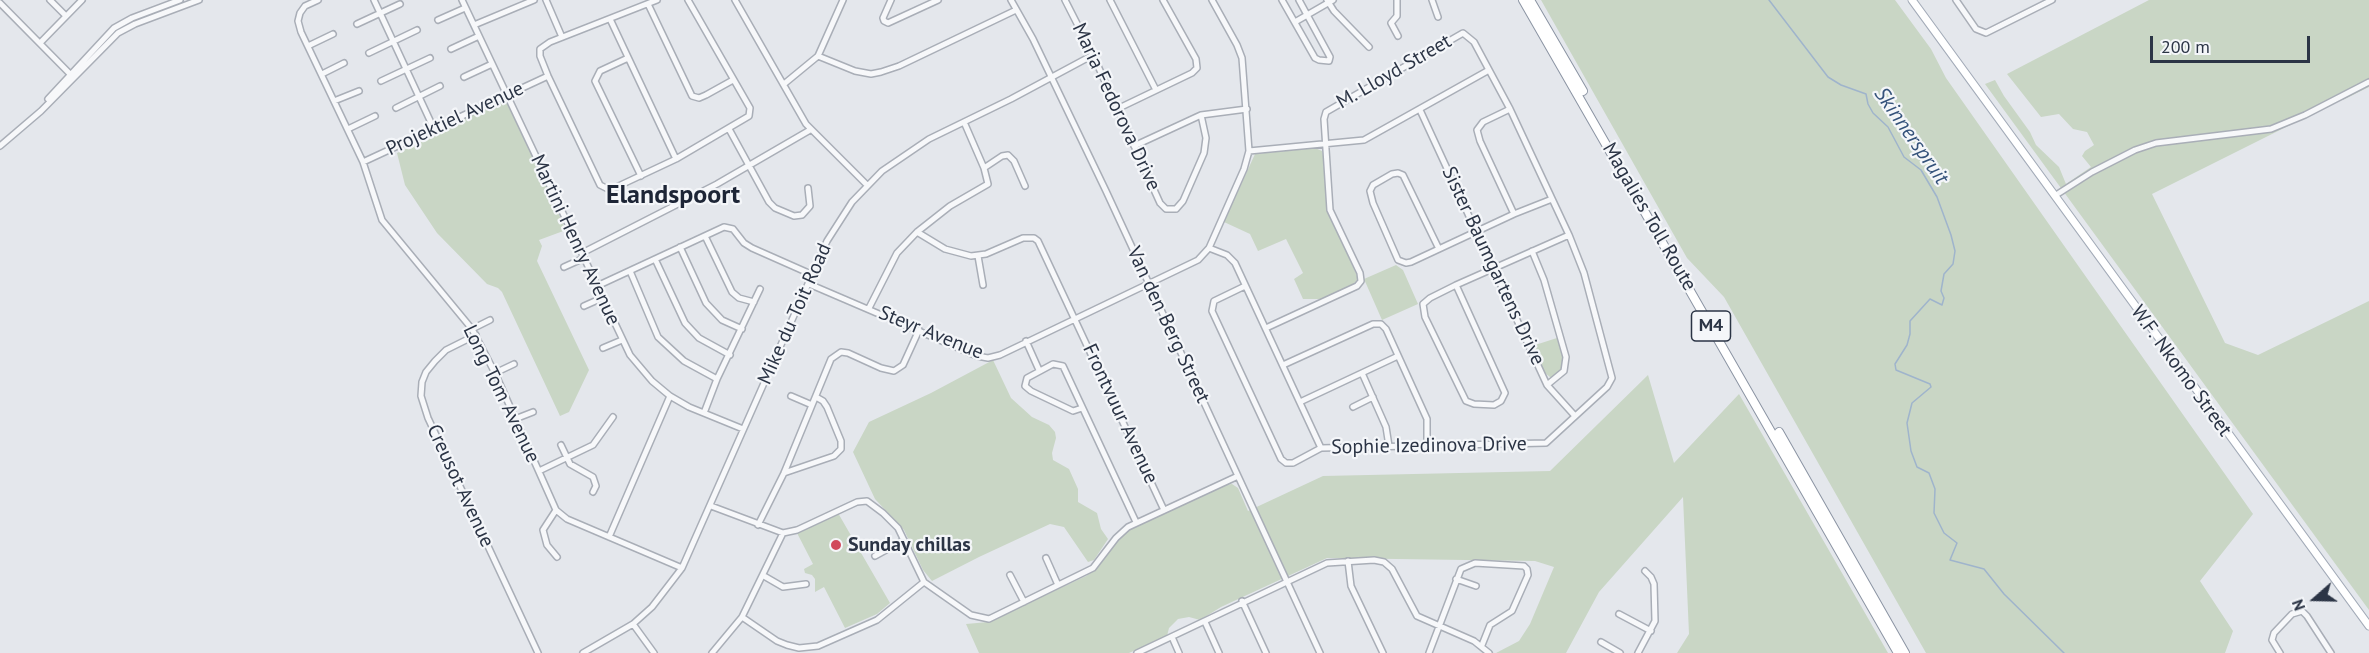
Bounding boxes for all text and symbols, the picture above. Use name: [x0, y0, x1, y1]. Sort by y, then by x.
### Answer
street label: Maria Fedorova Drive: [1067, 19, 1165, 195]
scale bar: [2153, 24, 2314, 62]
street label: M. Lloyd Street: [1332, 29, 1456, 115]
text: 200 m: [2161, 35, 2210, 58]
street label: Projektiel Avenue: [382, 77, 528, 161]
water label: Skinnerspruit: [1868, 83, 1954, 189]
street label: Magalies Toll Route: [1597, 139, 1701, 295]
street label: Martini Henry Avenue: [525, 151, 625, 329]
street label: Sister Baumgartens Drive: [1436, 163, 1550, 369]
district label: Elandspoort: [606, 180, 740, 212]
street label: Mike du Toit Road: [753, 240, 837, 388]
street label: Van den Berg Street: [1121, 243, 1215, 407]
street label: Steyr Avenue: [875, 301, 987, 365]
street label: W.F. Nkomo Street: [2125, 301, 2237, 441]
road number: M4: [1692, 311, 1730, 341]
street label: Long Tom Avenue: [457, 321, 545, 467]
street label: Frontvuur Avenue: [1077, 340, 1163, 488]
street label: Creusot Avenue: [421, 421, 499, 551]
street label: Sophie Izedinova Drive: [1331, 432, 1527, 460]
place label: Sunday chillas: [848, 533, 971, 557]
marker: Sunday chillas: [829, 538, 843, 552]
north arrow: [2285, 569, 2345, 629]
text: N: [2287, 597, 2309, 614]

